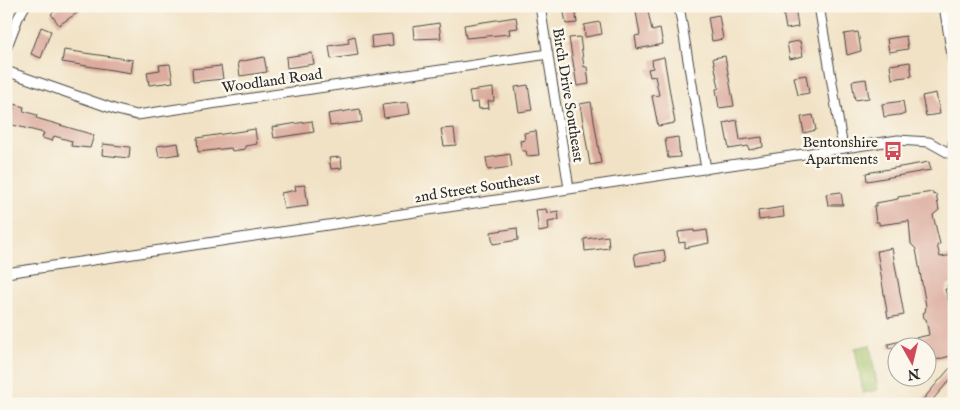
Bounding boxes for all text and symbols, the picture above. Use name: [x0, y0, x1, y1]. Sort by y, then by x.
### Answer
street label: Birch Drive Southeast: [548, 26, 588, 164]
street label: Woodland Road: [220, 64, 325, 97]
place label: Bentonshire Apartments: [802, 133, 878, 169]
bus stop icon: Bentonshire Apartments: [882, 140, 904, 162]
street label: 2nd Street Southeast: [413, 169, 541, 207]
north arrow: [888, 338, 938, 388]
text: N: [906, 364, 922, 384]

